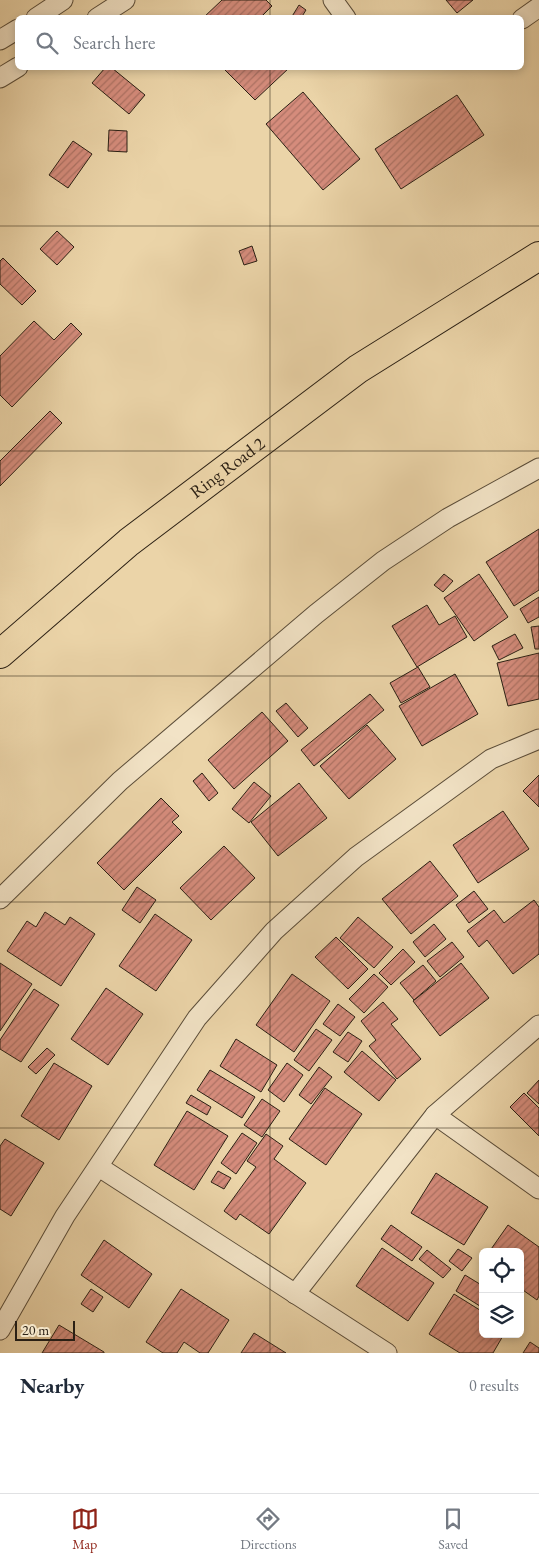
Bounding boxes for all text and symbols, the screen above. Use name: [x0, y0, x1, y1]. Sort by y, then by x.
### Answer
search box: [15, 15, 524, 70]
icon: search: [33, 29, 61, 57]
text: Search here: [73, 30, 155, 55]
street label: Ring Road 2: [185, 431, 269, 503]
map controls: [479, 1248, 524, 1338]
button: locate: [479, 1248, 524, 1293]
button: layers: [479, 1293, 524, 1338]
scale bar: [15, 1318, 75, 1341]
text: 20 m: [22, 1321, 49, 1339]
text: Nearby: [20, 1372, 84, 1399]
text: 0 results: [469, 1375, 519, 1396]
tab: Map: [71, 1505, 99, 1553]
tab: Directions: [240, 1505, 297, 1553]
tab: Saved: [438, 1505, 468, 1553]

